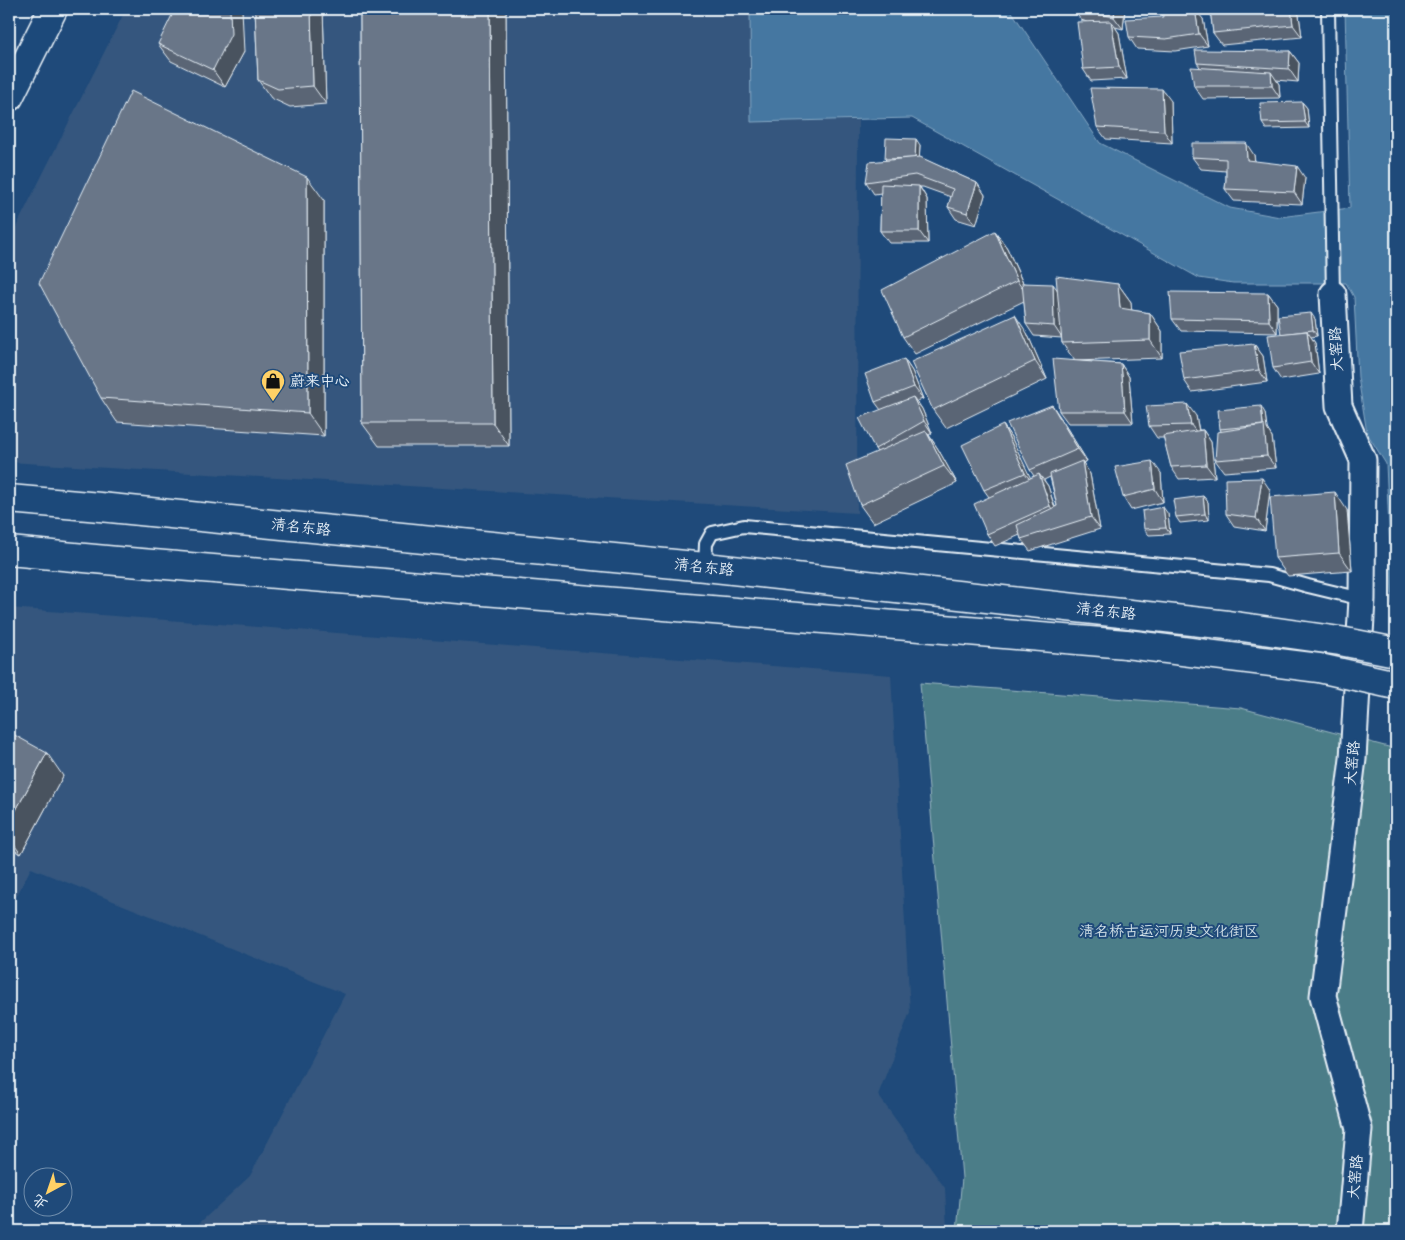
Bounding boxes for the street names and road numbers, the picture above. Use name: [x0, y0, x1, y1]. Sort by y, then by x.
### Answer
street label: 大窑路: [1325, 326, 1348, 372]
street label: 清名东路: [270, 514, 332, 541]
street label: 清名东路: [673, 554, 735, 581]
street label: 清名东路: [1075, 598, 1137, 625]
street label: 大窑路: [1340, 740, 1365, 786]
street label: 大窑路: [1343, 1154, 1368, 1200]

